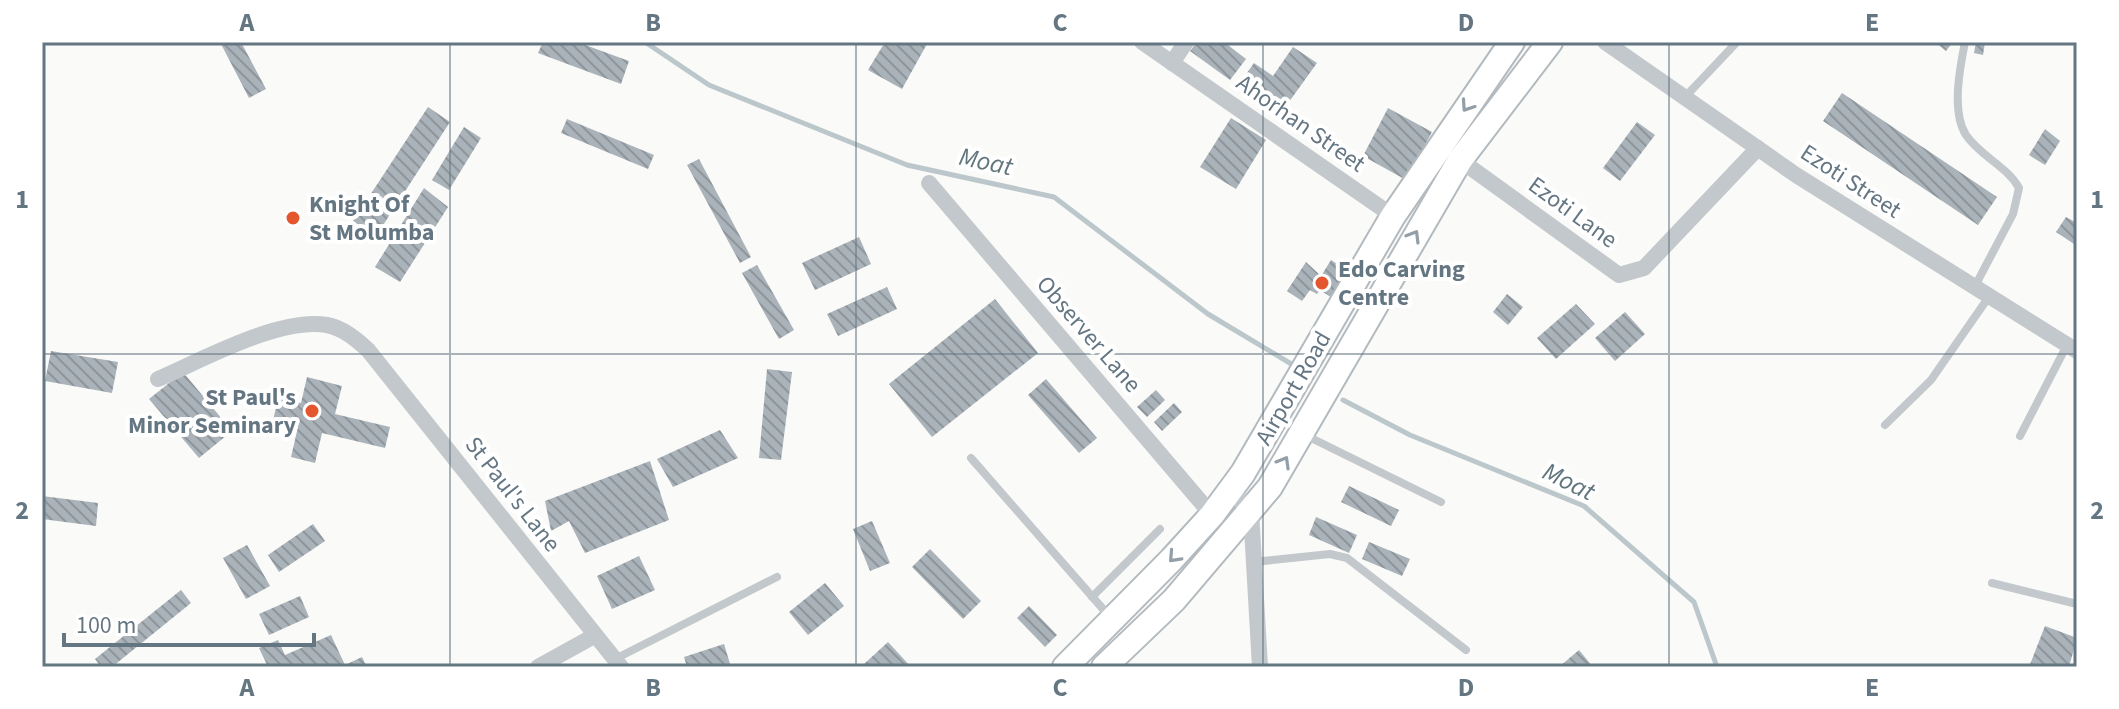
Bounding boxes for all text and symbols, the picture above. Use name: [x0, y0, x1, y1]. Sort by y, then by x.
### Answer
text: A: [239, 4, 256, 41]
text: B: [645, 4, 661, 41]
text: C: [1052, 4, 1068, 41]
text: D: [1458, 4, 1474, 41]
text: E: [1865, 4, 1879, 41]
street label: Ahorhan Street: [1229, 66, 1372, 181]
one-way arrow: [1462, 97, 1477, 111]
street label: Ezoti Street: [1793, 136, 1908, 227]
water label: Moat: [956, 138, 1017, 185]
street label: Ezoti Lane: [1521, 168, 1625, 257]
text: 1: [15, 181, 29, 218]
text: 1: [2090, 181, 2104, 218]
place label: Knight Of St Molumba: [309, 187, 434, 250]
marker: Knight Of St Molumba: [284, 209, 302, 227]
one-way arrow: [1404, 230, 1419, 245]
place label: Edo Carving Centre: [1338, 252, 1465, 315]
street label: Observer Lane: [1028, 268, 1149, 401]
marker: Edo Carving Centre: [1313, 274, 1331, 292]
street label: Airport Road: [1247, 325, 1340, 452]
place label: St Paul's Minor Seminary: [128, 380, 296, 443]
marker: St Paul's Minor Seminary: [303, 402, 321, 420]
street label: St Paul's Lane: [456, 429, 569, 560]
water label: Moat: [1536, 453, 1602, 510]
one-way arrow: [1274, 456, 1290, 471]
text: 2: [15, 492, 29, 529]
text: 2: [2090, 492, 2104, 529]
one-way arrow: [1169, 548, 1183, 563]
scale bar: [64, 597, 314, 647]
text: 100 m: [76, 608, 136, 643]
text: A: [239, 669, 256, 706]
text: B: [645, 669, 661, 706]
text: C: [1052, 669, 1068, 706]
text: D: [1458, 669, 1474, 706]
text: E: [1865, 669, 1879, 706]

